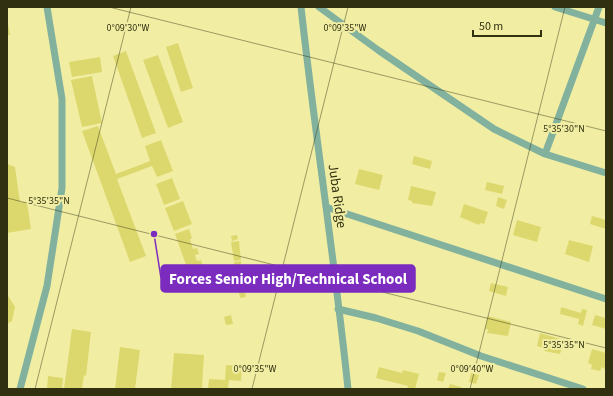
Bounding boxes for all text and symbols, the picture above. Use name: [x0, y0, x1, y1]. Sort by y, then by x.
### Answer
scale bar: [473, 12, 541, 38]
text: 50 m: [479, 18, 503, 35]
text: 0°09'30"W: [107, 21, 150, 35]
text: 0°09'35"W: [324, 21, 367, 35]
text: 5°35'30"N: [543, 122, 585, 136]
street label: Juba Ridge: [323, 163, 351, 230]
text: 5°35'35"N: [28, 194, 70, 208]
callout: Forces Senior High/Technical School: [161, 265, 415, 292]
text: Forces Senior High/Technical School: [169, 269, 408, 290]
text: 5°35'35"N: [543, 338, 585, 352]
text: 0°09'35"W: [234, 362, 277, 376]
text: 0°09'40"W: [451, 362, 494, 376]

